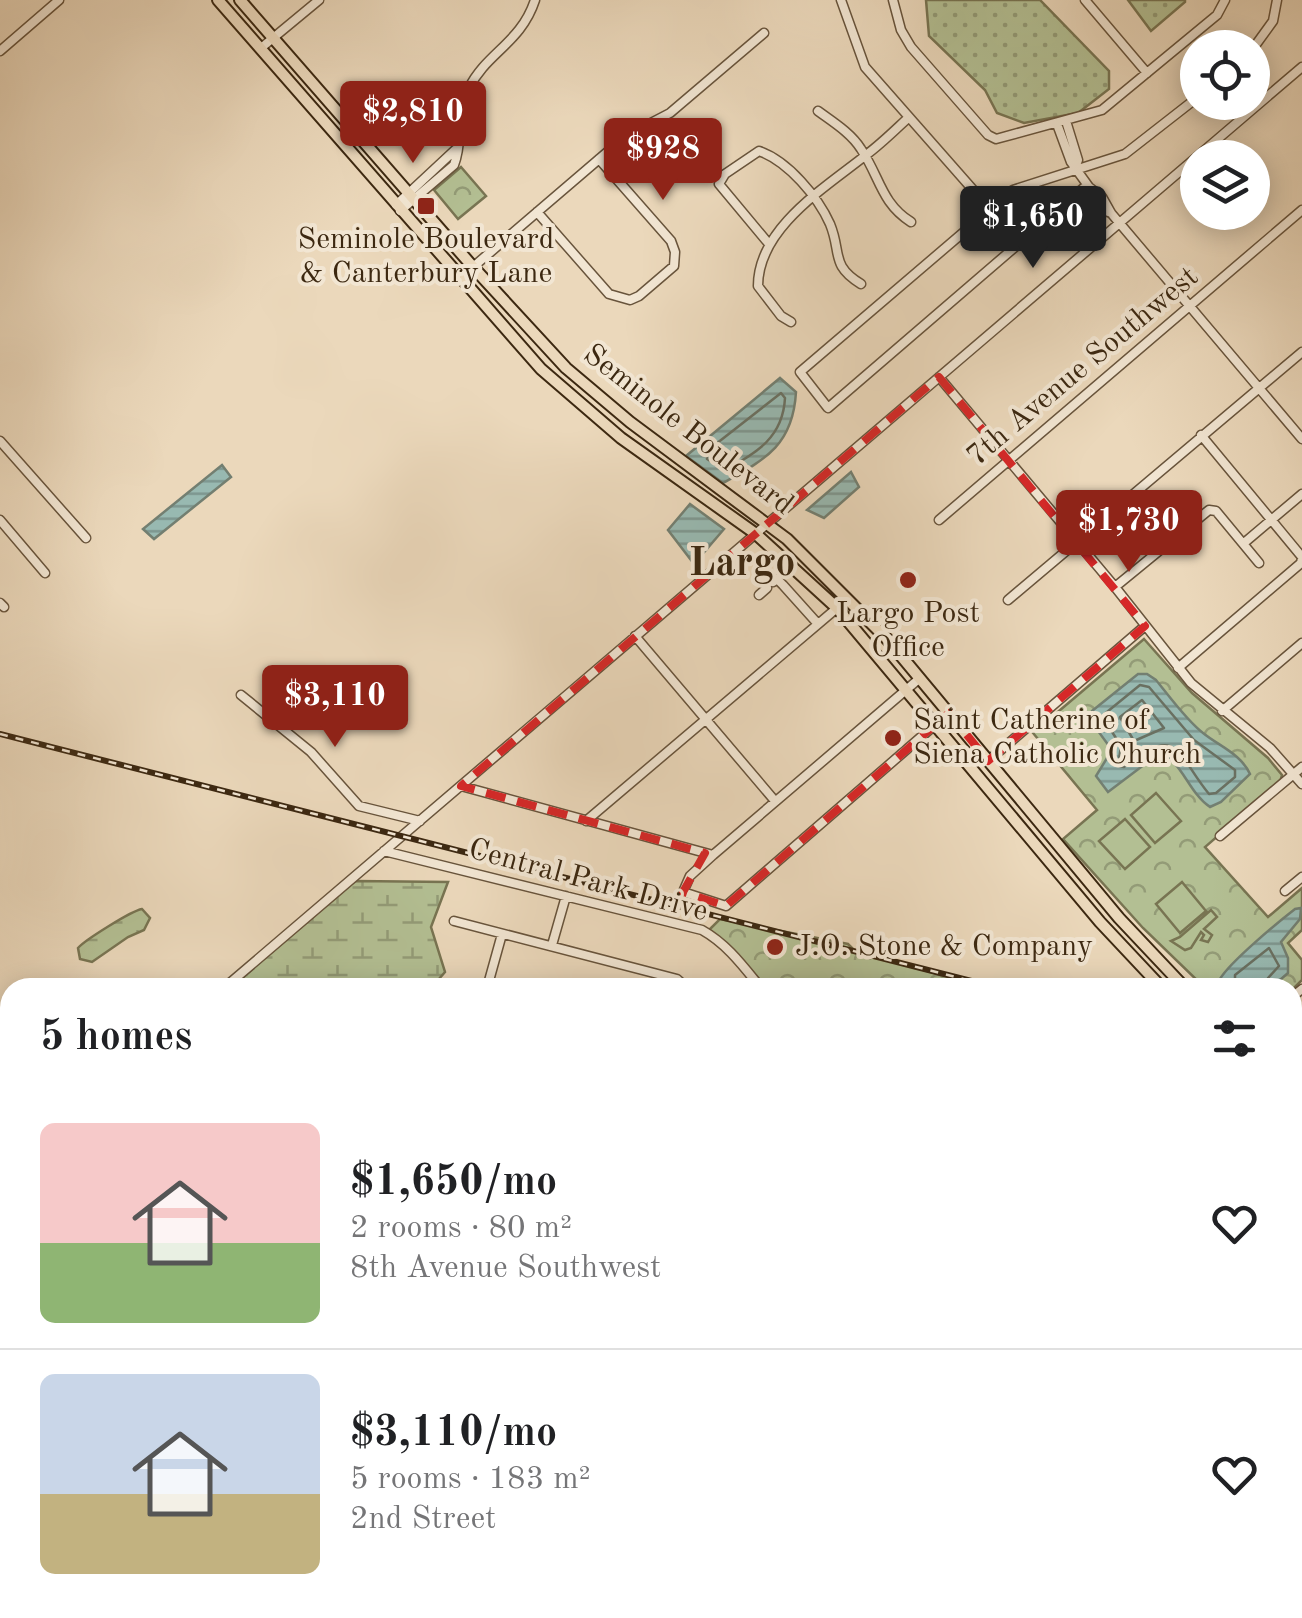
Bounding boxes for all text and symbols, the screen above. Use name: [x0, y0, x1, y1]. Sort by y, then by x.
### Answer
map controls: [1180, 30, 1270, 230]
button: locate: [1180, 30, 1270, 120]
pin: $2,810: [332, 81, 494, 166]
text: $2,810: [362, 97, 464, 129]
pin: $928: [604, 118, 722, 203]
text: $928: [626, 134, 700, 166]
button: layers: [1180, 140, 1270, 230]
pin: $1,650: [952, 186, 1114, 271]
marker: Seminole Boulevard & Canterbury Lane: [415, 195, 437, 217]
text: $1,650: [982, 202, 1084, 234]
place label: Seminole Boulevard & Canterbury Lane: [298, 225, 554, 289]
street label: 7th Avenue Southwest: [962, 262, 1204, 472]
street label: Seminole Boulevard: [578, 339, 798, 521]
pin: $1,730: [1048, 490, 1210, 575]
text: $1,730: [1078, 506, 1180, 538]
district label: Largo: [689, 545, 795, 585]
marker: Largo Post Office: [897, 569, 919, 591]
place label: Largo Post Office: [836, 599, 980, 663]
pin: $3,110: [254, 665, 416, 750]
text: $3,110: [284, 681, 386, 713]
place label: Saint Catherine of Siena Catholic Church: [913, 706, 1201, 770]
marker: Saint Catherine of Siena Catholic Church: [882, 727, 904, 749]
street label: Central Park Drive: [465, 835, 711, 927]
place label: J.O. Stone & Company: [795, 932, 1093, 962]
marker: J.O. Stone & Company: [764, 936, 786, 958]
icon: filters: [1207, 1011, 1262, 1066]
text: 5 homes: [40, 1017, 192, 1059]
text: $1,650/mo: [350, 1162, 557, 1204]
icon: home: [120, 1163, 240, 1283]
icon: heart: [1207, 1196, 1262, 1251]
text: 2 rooms · 80 m²: [350, 1213, 572, 1245]
text: 8th Avenue Southwest: [350, 1253, 661, 1285]
text: $3,110/mo: [350, 1413, 557, 1455]
icon: home: [120, 1414, 240, 1534]
icon: heart: [1207, 1447, 1262, 1502]
text: 5 rooms · 183 m²: [350, 1464, 591, 1496]
text: 2nd Street: [350, 1504, 496, 1536]

